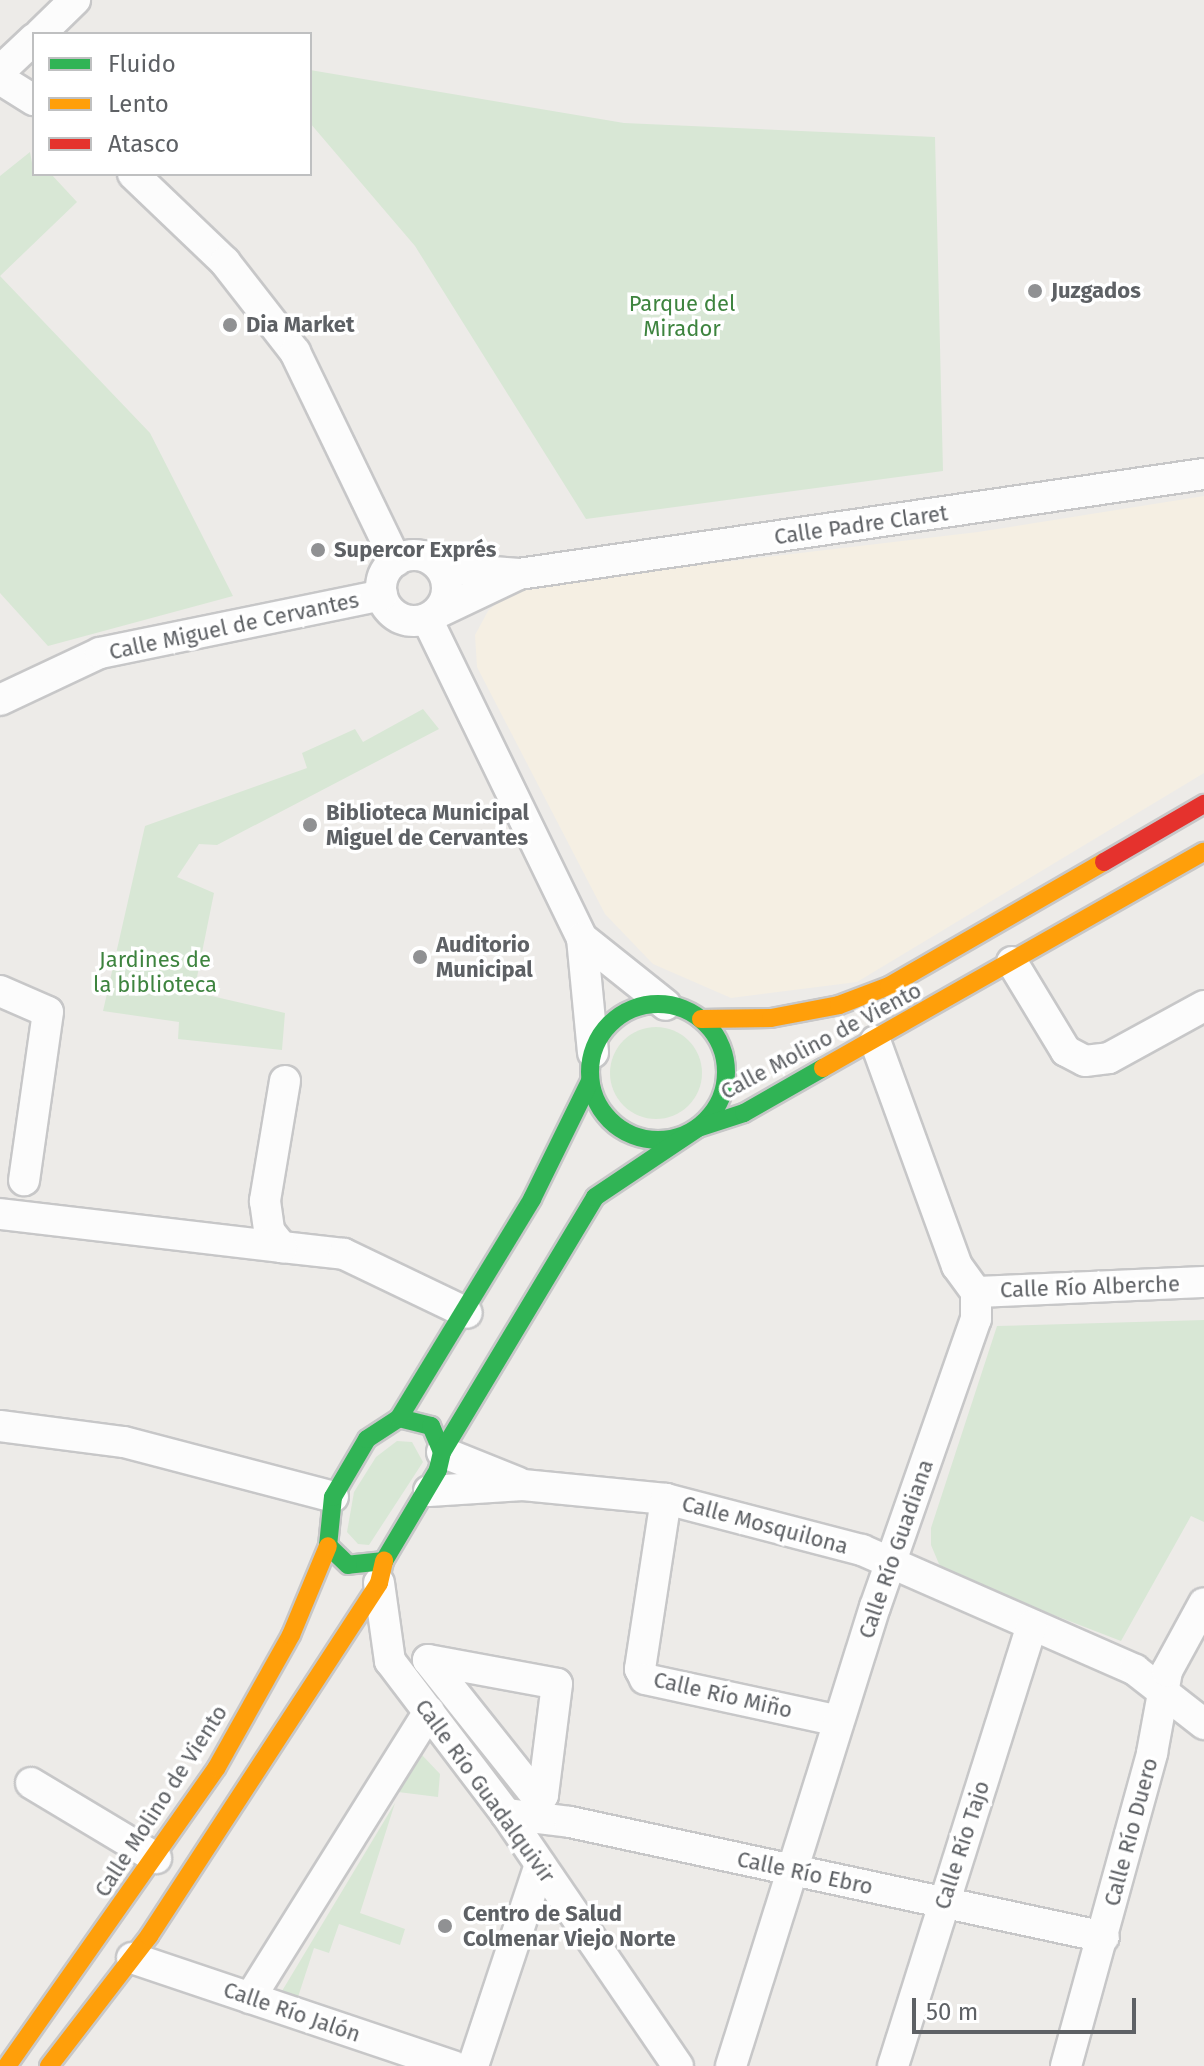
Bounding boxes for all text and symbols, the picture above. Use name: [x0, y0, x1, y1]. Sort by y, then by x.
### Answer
legend: [32, 32, 312, 176]
text: Fluido: [108, 50, 176, 78]
text: Lento: [108, 90, 169, 118]
text: Atasco: [108, 130, 179, 158]
place label: Juzgados: [1051, 278, 1141, 304]
marker: Juzgados: [1026, 282, 1044, 300]
park label: Parque del Mirador: [629, 290, 735, 342]
place label: Dia Market: [246, 312, 354, 338]
marker: Dia Market: [221, 316, 239, 334]
street label: Calle Padre Claret: [773, 500, 949, 550]
place label: Supercor Exprés: [334, 537, 496, 563]
marker: Supercor Exprés: [309, 541, 327, 559]
street label: Calle Miguel de Cervantes: [107, 587, 361, 665]
place label: Biblioteca Municipal Miguel de Cervantes: [326, 799, 529, 850]
marker: Biblioteca Municipal Miguel de Cervantes: [301, 816, 319, 834]
place label: Auditorio Municipal: [436, 931, 533, 982]
park label: Jardines de la biblioteca: [93, 946, 217, 998]
marker: Auditorio Municipal: [411, 948, 429, 966]
street label: Calle Molino de Viento: [716, 977, 926, 1105]
street label: Calle Río Alberche: [1000, 1271, 1180, 1303]
street label: Calle Río Guadiana: [853, 1456, 939, 1642]
street label: Calle Mosquilona: [679, 1490, 851, 1560]
street label: Calle Río Miño: [651, 1666, 795, 1724]
street label: Calle Río Guadalquivir: [410, 1694, 560, 1888]
street label: Calle Molino de Viento: [89, 1700, 233, 1902]
street label: Calle Río Duero: [1099, 1755, 1163, 1909]
street label: Calle Río Tajo: [929, 1777, 995, 1913]
street label: Calle Río Ebro: [735, 1846, 875, 1900]
place label: Centro de Salud Colmenar Viejo Norte: [463, 1900, 676, 1952]
marker: Centro de Salud Colmenar Viejo Norte: [434, 1915, 456, 1937]
street label: Calle Río Jalón: [220, 1976, 364, 2048]
scale bar: [916, 1982, 1140, 2032]
text: 50 m: [926, 1998, 978, 2026]

